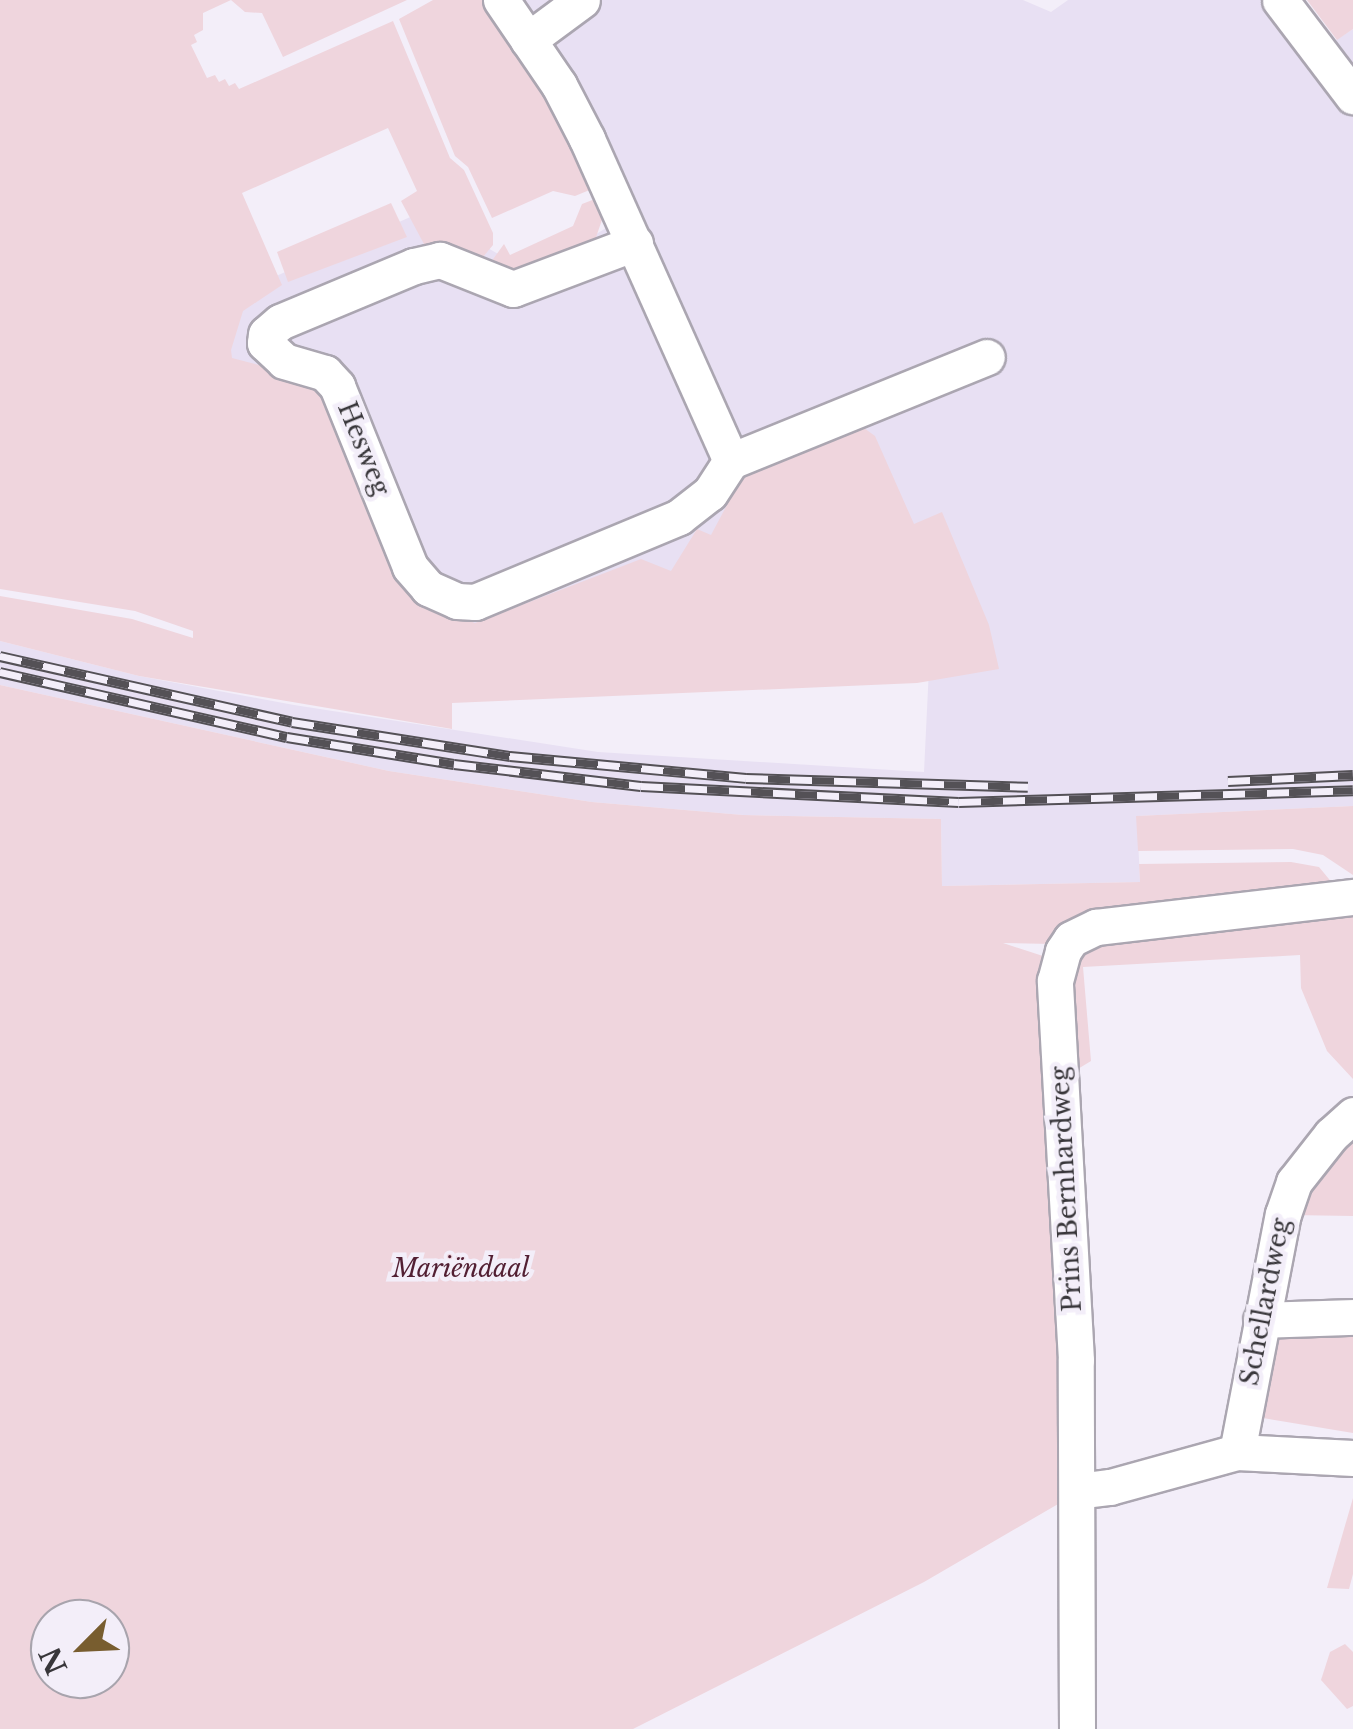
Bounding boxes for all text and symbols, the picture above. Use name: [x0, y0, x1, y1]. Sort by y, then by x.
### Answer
street label: Hesweg: [331, 398, 395, 500]
street label: Prins Bernhardweg: [1046, 1066, 1088, 1312]
street label: Schellardweg: [1235, 1216, 1297, 1388]
park label: Mariëndaal: [392, 1254, 530, 1284]
north arrow: [30, 1599, 130, 1699]
text: N: [33, 1641, 75, 1680]

